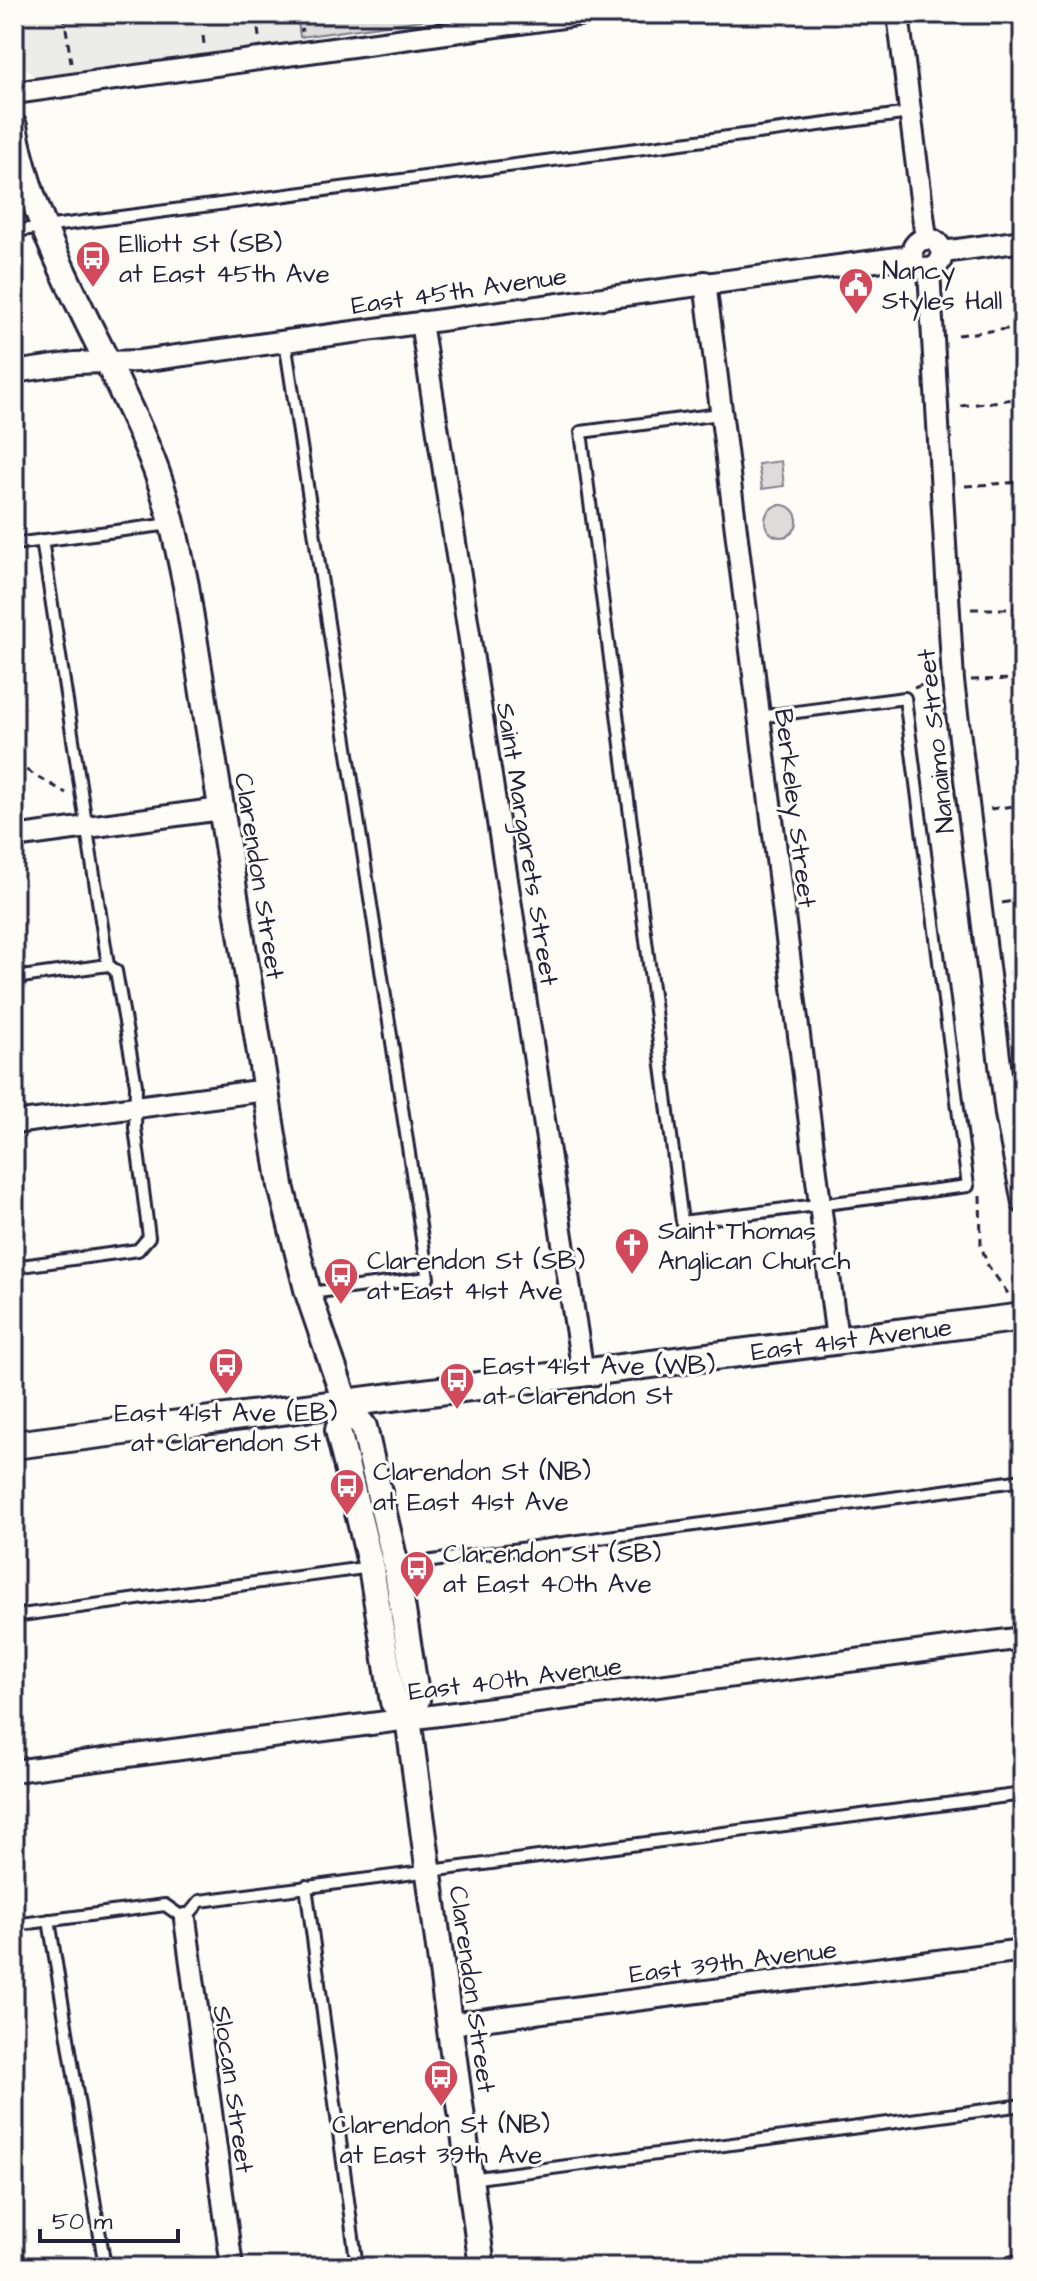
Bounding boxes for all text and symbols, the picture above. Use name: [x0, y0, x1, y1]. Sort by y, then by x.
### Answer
place label: Elliott St (SB) at East 45th Ave: [119, 226, 330, 292]
bus stop icon: Elliott St (SB) at East 45th Ave: [74, 239, 112, 289]
place label: Nancy Styles Hall: [882, 253, 1002, 321]
street label: East 45th Avenue: [349, 258, 569, 324]
public building icon: Nancy Styles Hall: [837, 266, 875, 316]
street label: Nanaimo Street: [908, 646, 964, 835]
street label: Saint Margarets Street: [485, 700, 567, 989]
street label: Berkeley Street: [763, 707, 825, 910]
street label: Clarendon Street: [225, 770, 293, 983]
place label: Saint Thomas Anglican Church: [658, 1213, 850, 1281]
church icon: Saint Thomas Anglican Church: [613, 1226, 651, 1276]
place label: Clarendon St (SB) at East 41st Ave: [367, 1243, 585, 1309]
bus stop icon: Clarendon St (SB) at East 41st Ave: [322, 1256, 360, 1306]
street label: East 41st Avenue: [749, 1309, 954, 1370]
bus stop icon: East 41st Ave (EB) at Clarendon St: [207, 1346, 245, 1396]
place label: East 41st Ave (WB) at Clarendon St: [483, 1348, 715, 1414]
bus stop icon: East 41st Ave (WB) at Clarendon St: [438, 1361, 476, 1411]
place label: East 41st Ave (EB) at Clarendon St: [115, 1395, 337, 1461]
place label: Clarendon St (NB) at East 41st Ave: [373, 1454, 591, 1520]
bus stop icon: Clarendon St (NB) at East 41st Ave: [328, 1467, 366, 1517]
place label: Clarendon St (SB) at East 40th Ave: [443, 1536, 661, 1602]
bus stop icon: Clarendon St (SB) at East 40th Ave: [398, 1549, 436, 1599]
street label: East 40th Avenue: [406, 1648, 624, 1710]
street label: Clarendon Street: [440, 1883, 504, 2095]
street label: East 39th Avenue: [627, 1931, 839, 1993]
street label: Slocan Street: [203, 2003, 263, 2176]
bus stop icon: Clarendon St (NB) at East 39th Ave: [422, 2058, 460, 2108]
place label: Clarendon St (NB) at East 39th Ave: [332, 2107, 550, 2173]
scale bar: [40, 2193, 178, 2243]
text: 50 m: [52, 2205, 113, 2239]

